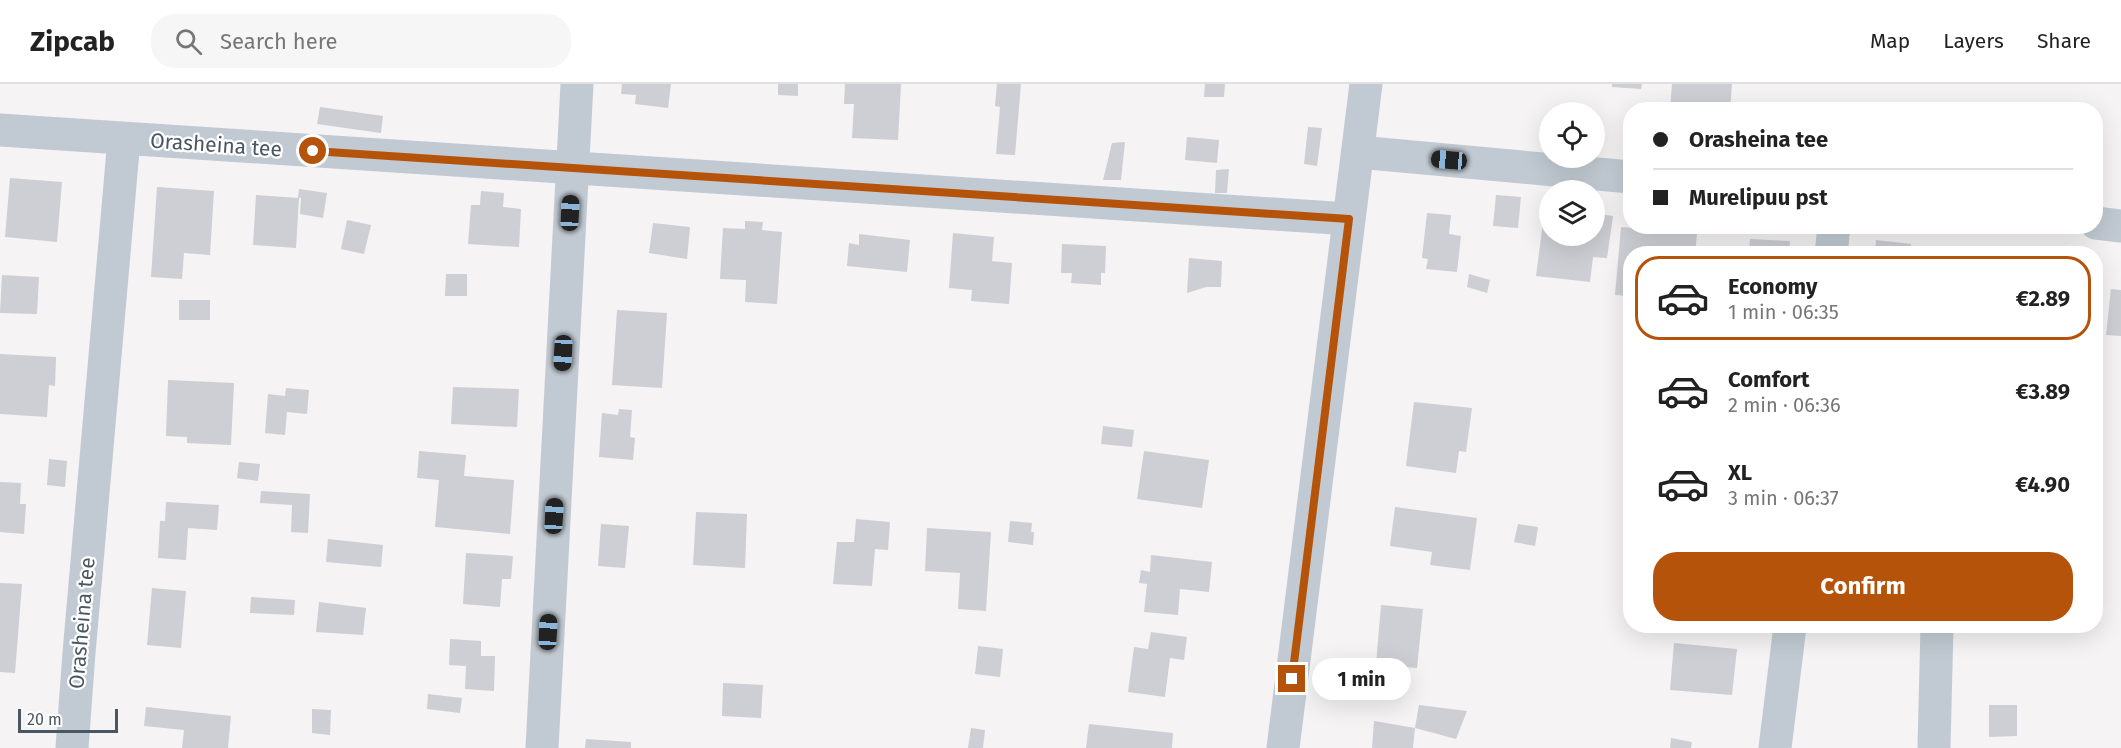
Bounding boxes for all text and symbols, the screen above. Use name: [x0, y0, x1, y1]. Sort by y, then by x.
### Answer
search box: [151, 14, 571, 68]
text: Zipcab: [30, 25, 115, 58]
icon: search: [172, 25, 205, 58]
text: Search here: [220, 28, 338, 55]
text: Map: [1870, 28, 1910, 54]
text: Layers: [1943, 28, 2004, 54]
text: Share: [2037, 28, 2091, 54]
map controls: [1539, 102, 1605, 246]
button: locate: [1539, 102, 1605, 168]
text: Orasheina tee: [1689, 126, 1828, 153]
street label: Orasheina tee: [149, 127, 283, 163]
route start: [299, 137, 326, 164]
car: [1430, 149, 1468, 171]
button: layers: [1539, 180, 1605, 246]
text: Murelipuu pst: [1689, 184, 1828, 211]
car: [560, 195, 580, 231]
icon: car: [1656, 271, 1710, 325]
text: Economy: [1728, 273, 1817, 300]
text: €2.89: [2016, 285, 2070, 312]
text: 1 min · 06:35: [1728, 300, 1839, 324]
car: [553, 335, 573, 371]
icon: car: [1656, 364, 1710, 418]
text: Comfort: [1728, 366, 1809, 393]
text: €3.89: [2016, 378, 2070, 405]
text: 2 min · 06:36: [1728, 393, 1841, 417]
icon: car: [1656, 457, 1710, 511]
text: XL: [1728, 459, 1752, 486]
text: €4.90: [2015, 471, 2070, 498]
text: 3 min · 06:37: [1728, 486, 1839, 510]
car: [544, 498, 564, 534]
button: Confirm: [1653, 552, 2073, 621]
street label: Orasheina tee: [63, 556, 101, 690]
car: [538, 614, 558, 650]
callout: 1 min: [1313, 658, 1412, 700]
route end: [1278, 665, 1305, 692]
text: 1 min: [1337, 667, 1386, 691]
scale bar: [18, 706, 118, 734]
text: 20 m: [27, 710, 62, 729]

